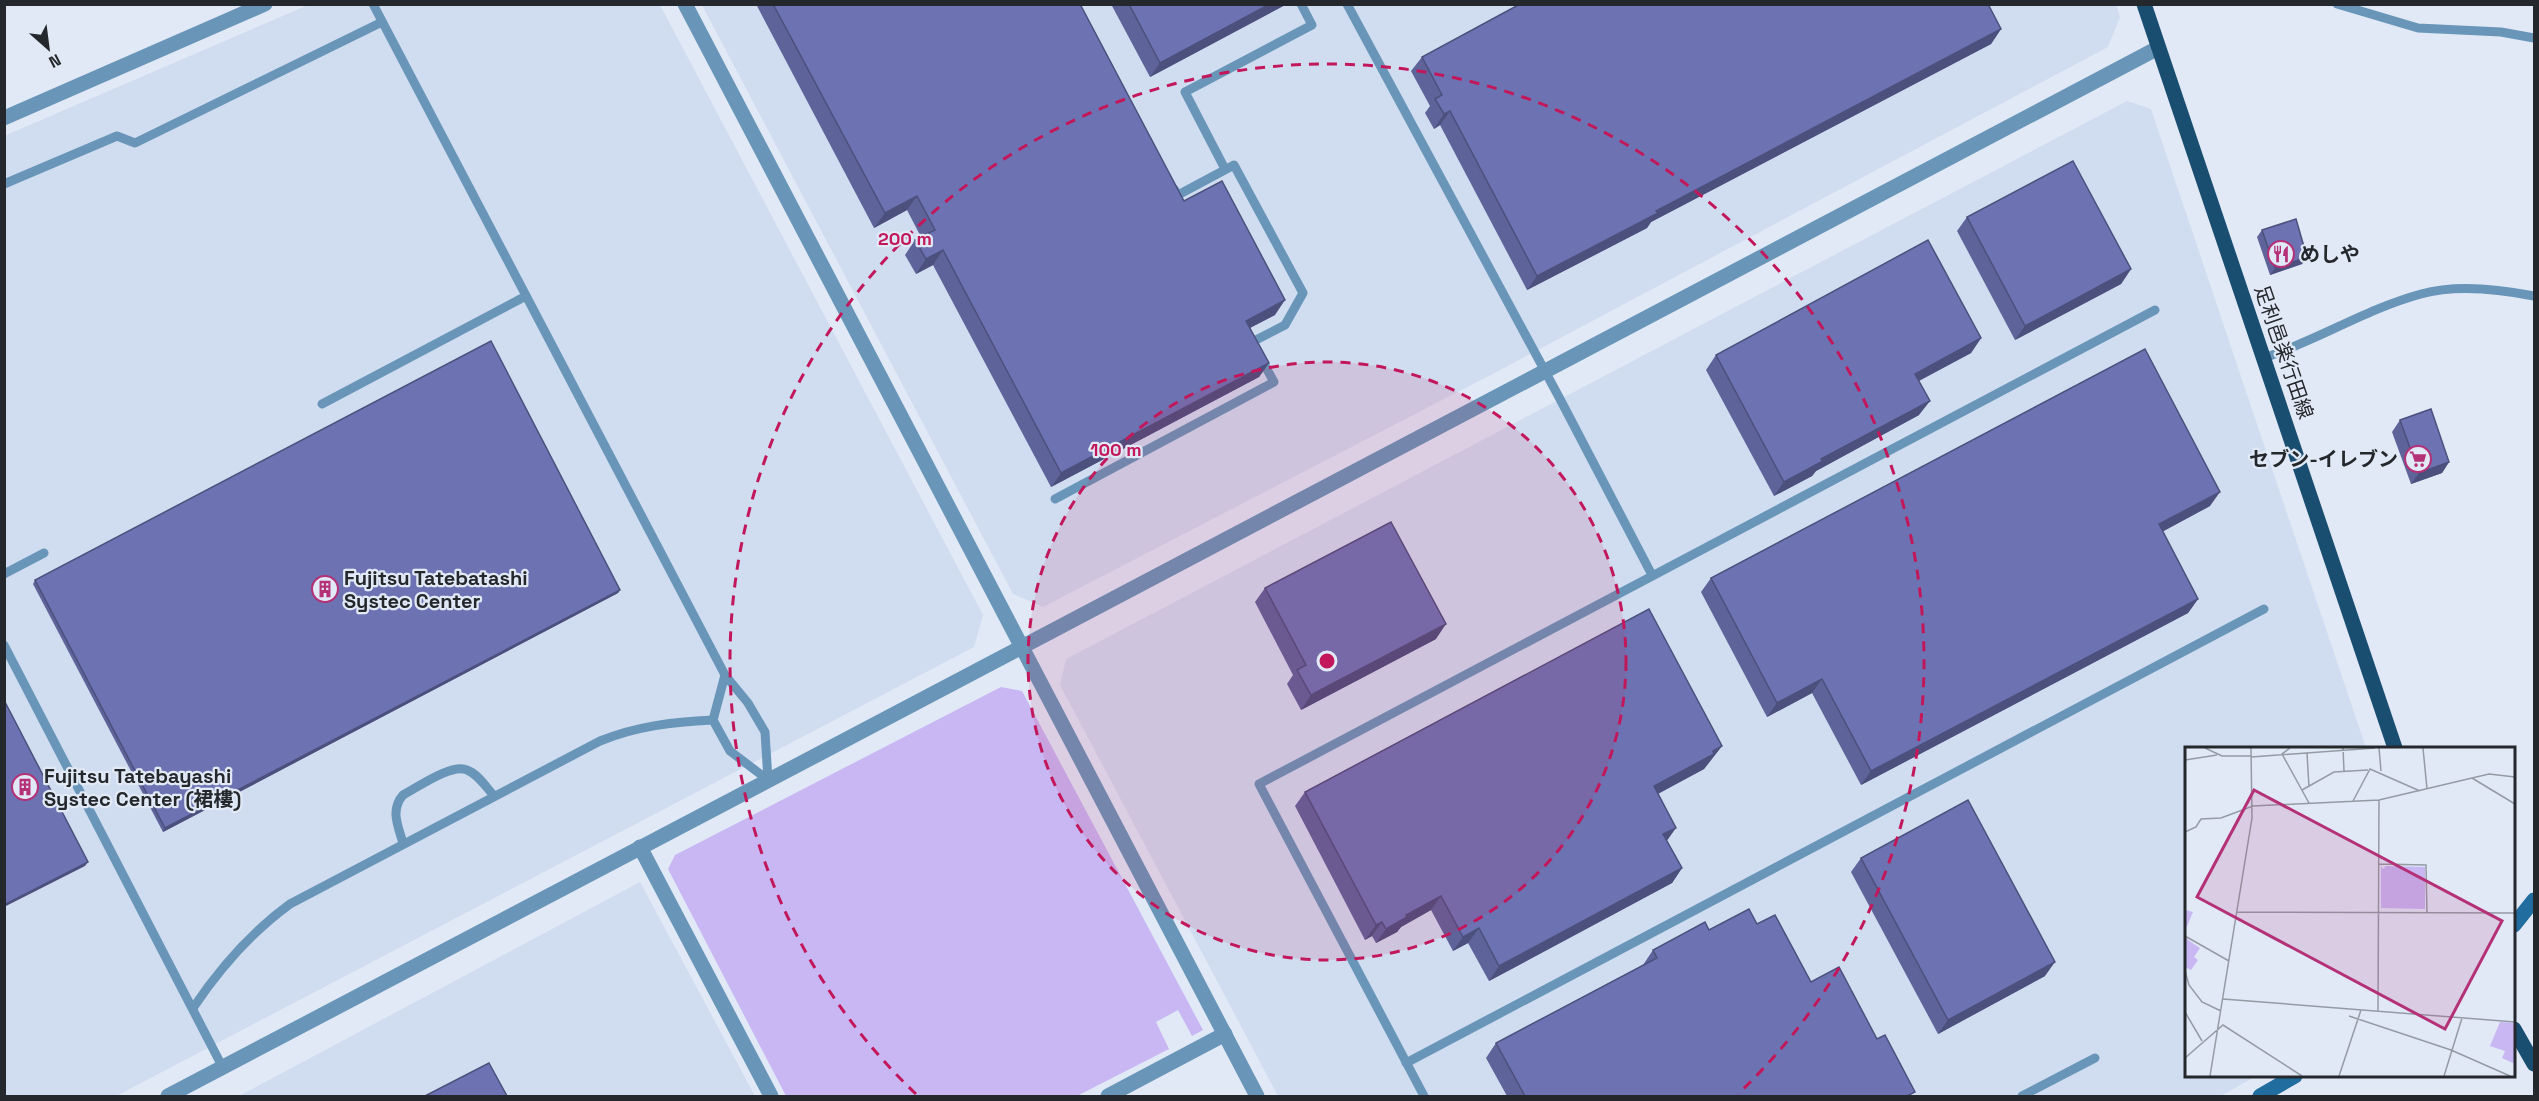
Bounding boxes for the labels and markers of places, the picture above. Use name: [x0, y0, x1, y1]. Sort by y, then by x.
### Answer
restaurant icon: めしや: [2266, 239, 2296, 269]
place label: めしや: [2300, 241, 2360, 267]
supermarket icon: セブン-イレブン: [2403, 444, 2433, 474]
place label: セブン-イレブン: [2249, 446, 2398, 472]
place label: Fujitsu Tatebatashi Systec Center: [344, 565, 528, 614]
building icon: Fujitsu Tatebatashi Systec Center: [310, 574, 340, 604]
centre of rings: [1317, 651, 1337, 671]
place label: Fujitsu Tatebayashi Systec Center (裙樓): [44, 763, 241, 812]
building icon: Fujitsu Tatebayashi Systec Center (裙樓): [10, 772, 40, 802]

